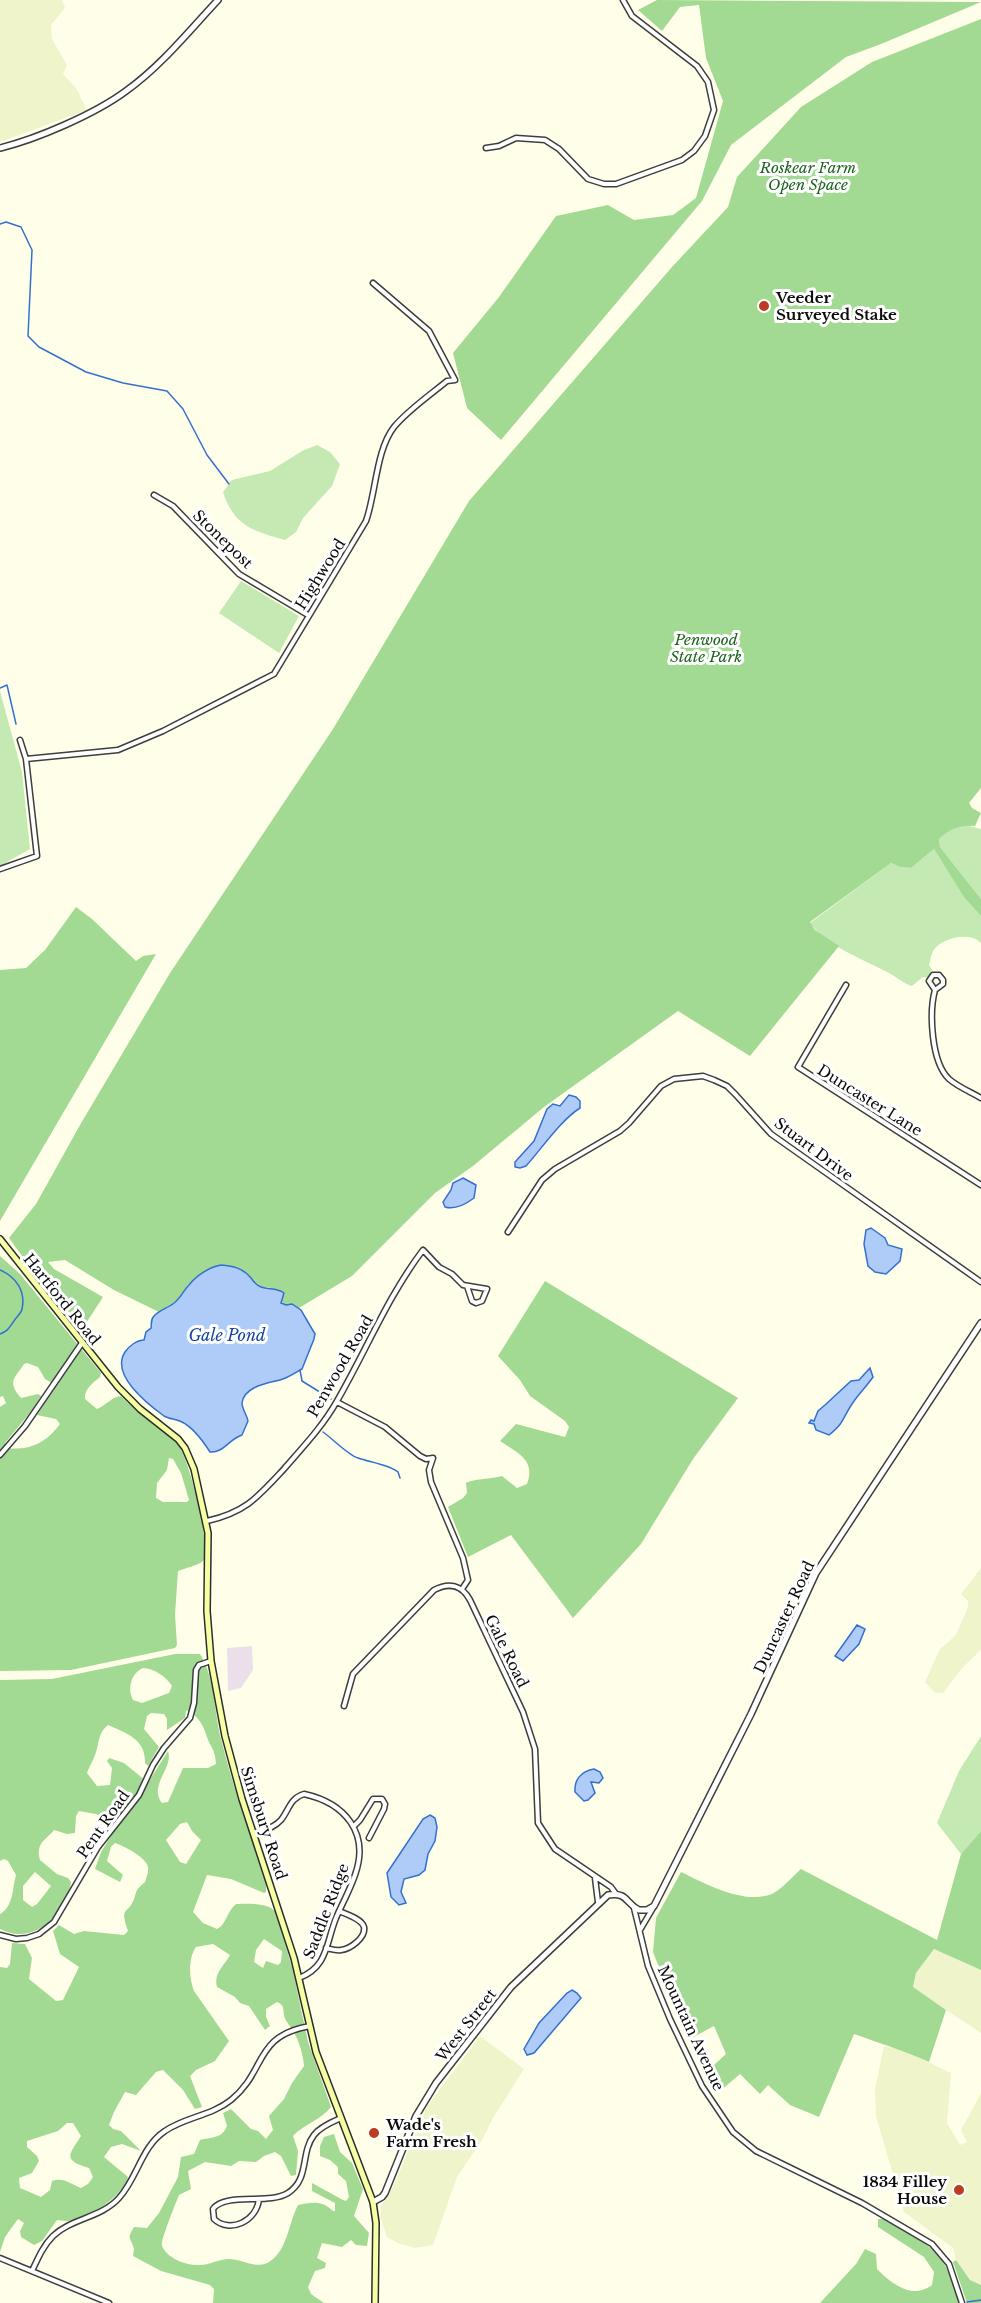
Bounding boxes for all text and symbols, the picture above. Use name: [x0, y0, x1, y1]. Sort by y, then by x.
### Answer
park label: Roskear Farm Open Space: [759, 158, 856, 194]
place label: Veeder Surveyed Stake: [775, 288, 897, 324]
marker: Veeder Surveyed Stake: [757, 299, 771, 313]
street label: Stonepost: [189, 506, 257, 573]
street label: Highwood: [291, 535, 349, 613]
park label: Penwood State Park: [670, 630, 742, 666]
street label: Duncaster Lane: [814, 1060, 926, 1140]
street label: Stuart Drive: [771, 1113, 857, 1185]
street label: Hartford Road: [19, 1249, 105, 1349]
street label: Penwood Road: [303, 1311, 377, 1421]
water label: Gale Pond: [188, 1325, 266, 1345]
street label: Duncaster Road: [750, 1558, 818, 1676]
street label: Gale Road: [481, 1611, 533, 1691]
street label: Simsbury Road: [237, 1764, 291, 1882]
street label: Pent Road: [73, 1786, 133, 1862]
street label: Saddle Ridge: [299, 1861, 353, 1961]
street label: Mountain Avenue: [654, 1962, 728, 2094]
street label: West Street: [431, 1985, 500, 2066]
place label: Wade's Farm Fresh: [385, 2115, 477, 2151]
marker: Wade's Farm Fresh: [367, 2126, 381, 2140]
place label: 1834 Filley House: [863, 2172, 947, 2208]
marker: 1834 Filley House: [952, 2183, 966, 2197]

